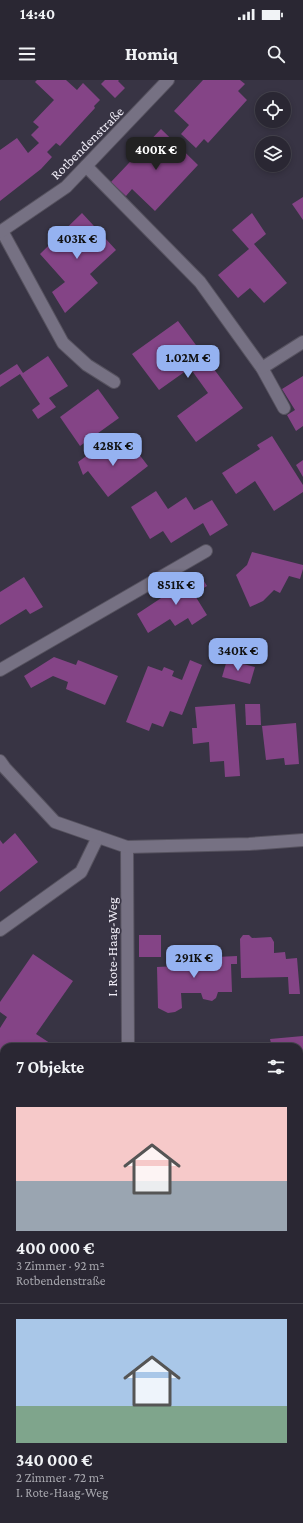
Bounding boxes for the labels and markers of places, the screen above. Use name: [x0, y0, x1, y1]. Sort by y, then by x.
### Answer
pin: 400K €: [123, 137, 189, 171]
pin: 403K €: [44, 226, 110, 260]
pin: 1.02M €: [151, 345, 225, 379]
pin: 428K €: [80, 433, 146, 467]
pin: 851K €: [143, 572, 209, 606]
pin: 340K €: [205, 638, 271, 672]
pin: 291K €: [161, 945, 227, 979]

